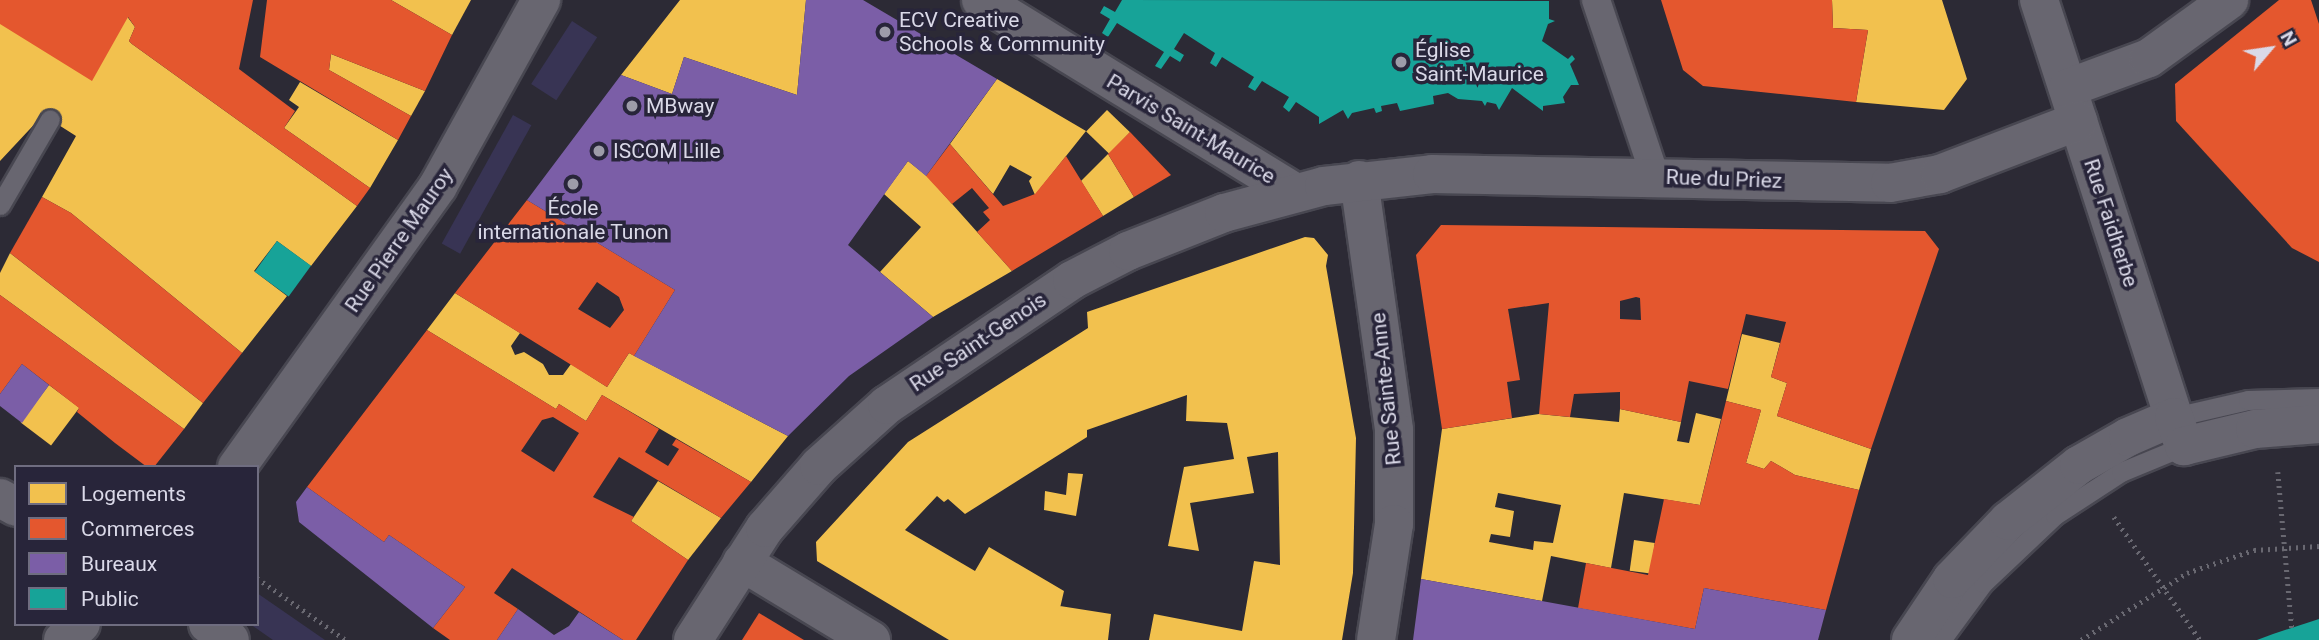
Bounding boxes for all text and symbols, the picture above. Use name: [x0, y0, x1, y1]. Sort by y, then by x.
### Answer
place label: ECV Creative Schools & Community: [899, 7, 1105, 57]
north arrow: [2235, 14, 2305, 84]
marker: ECV Creative Schools & Community: [877, 24, 893, 40]
text: N: [2275, 27, 2302, 50]
place label: Église Saint-Maurice: [1415, 37, 1544, 87]
marker: Église Saint-Maurice: [1393, 54, 1409, 70]
street label: Parvis Saint-Maurice: [1102, 69, 1280, 189]
place label: MBway: [646, 93, 714, 119]
marker: MBway: [624, 98, 640, 114]
place label: ISCOM Lille: [613, 138, 721, 164]
marker: ISCOM Lille: [591, 143, 607, 159]
street label: Rue Faidherbe: [2078, 156, 2144, 290]
street label: Rue Pierre Mauroy: [340, 163, 458, 317]
street label: Rue du Priez: [1665, 164, 1783, 194]
marker: École internationale Tunon: [565, 176, 581, 192]
place label: École internationale Tunon: [477, 195, 669, 245]
street label: Rue Saint-Genois: [905, 287, 1051, 397]
street label: Rue Sainte-Anne: [1365, 311, 1407, 467]
legend: [14, 465, 259, 626]
text: Logements: [81, 482, 186, 506]
text: Commerces: [81, 517, 195, 541]
text: Bureaux: [81, 552, 157, 576]
text: Public: [81, 587, 139, 611]

